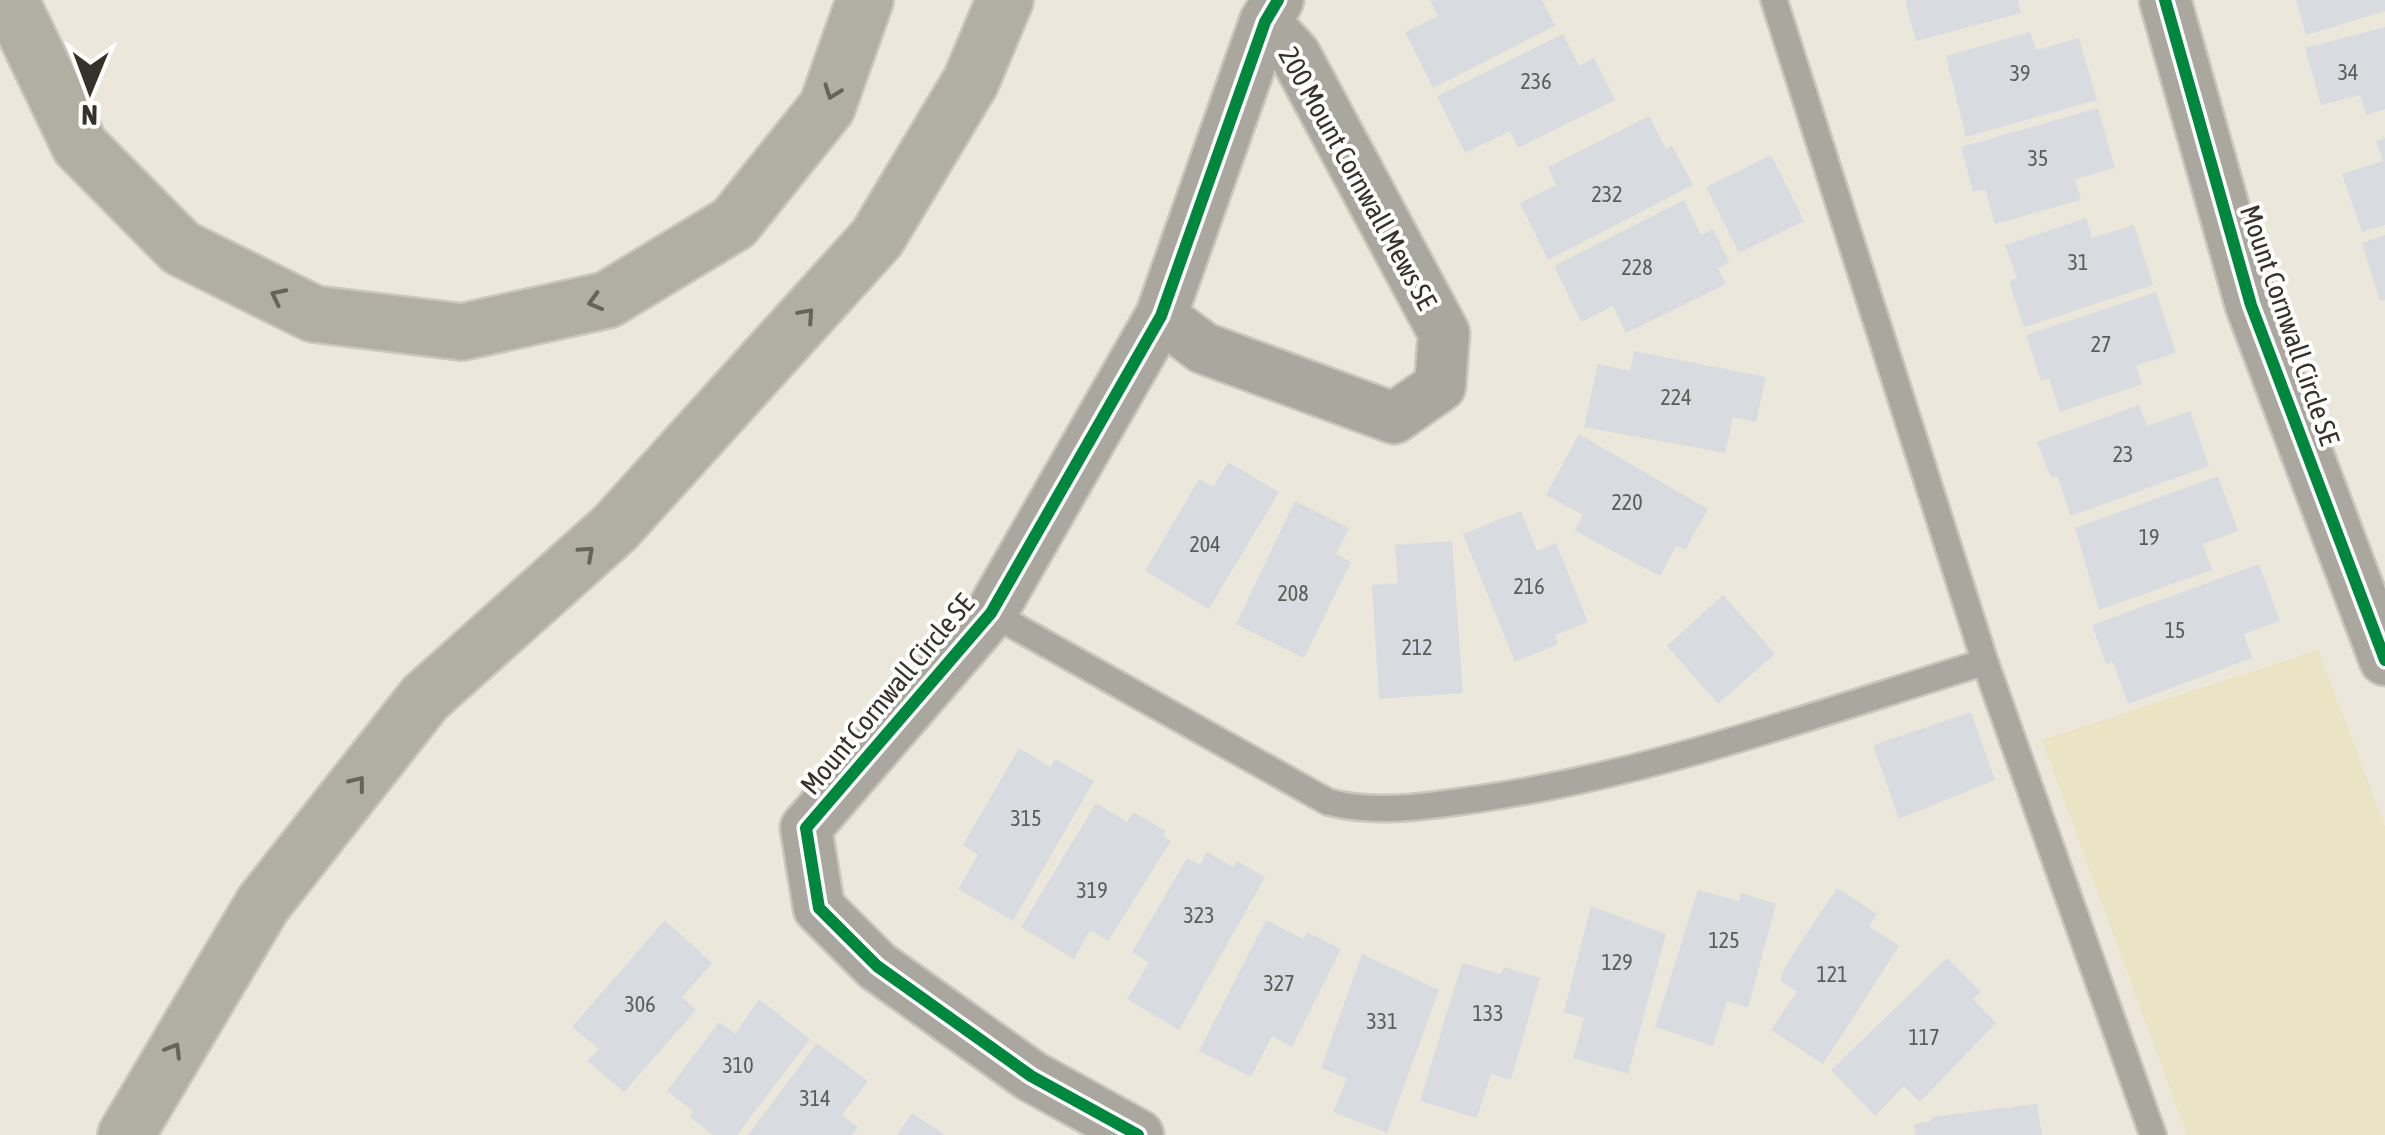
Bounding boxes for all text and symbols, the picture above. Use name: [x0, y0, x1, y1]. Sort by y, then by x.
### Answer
north arrow: [40, 40, 140, 140]
street label: 200 Mount Cornwall Mews SE: [1272, 41, 1444, 315]
house number: 34: [2338, 59, 2358, 85]
house number: 39: [2010, 60, 2030, 86]
house number: 236: [1520, 68, 1552, 94]
one-way arrow: [823, 82, 844, 99]
text: N: [81, 99, 98, 131]
house number: 35: [2028, 145, 2048, 171]
house number: 232: [1591, 181, 1623, 207]
street label: Mount Cornwall Circle SE: [2234, 201, 2346, 449]
house number: 31: [2068, 249, 2088, 275]
house number: 228: [1621, 254, 1653, 280]
one-way arrow: [271, 289, 289, 309]
one-way arrow: [587, 290, 604, 311]
one-way arrow: [796, 308, 814, 327]
house number: 27: [2091, 331, 2111, 357]
house number: 224: [1660, 384, 1692, 410]
house number: 23: [2113, 441, 2133, 467]
house number: 220: [1611, 489, 1643, 515]
house number: 19: [2139, 524, 2159, 550]
house number: 204: [1189, 531, 1221, 557]
one-way arrow: [575, 547, 594, 565]
house number: 216: [1513, 573, 1545, 599]
house number: 208: [1277, 580, 1309, 606]
street label: Mount Cornwall Circle SE: [794, 587, 980, 801]
house number: 15: [2165, 617, 2185, 643]
house number: 212: [1401, 634, 1433, 660]
one-way arrow: [346, 776, 364, 794]
house number: 315: [1010, 805, 1042, 831]
house number: 319: [1076, 877, 1108, 903]
house number: 323: [1183, 902, 1215, 928]
house number: 125: [1708, 927, 1740, 953]
house number: 129: [1601, 949, 1633, 975]
house number: 121: [1816, 961, 1848, 987]
house number: 327: [1263, 970, 1295, 996]
house number: 306: [624, 991, 656, 1017]
house number: 133: [1472, 1000, 1504, 1026]
house number: 331: [1366, 1008, 1398, 1034]
house number: 117: [1908, 1024, 1940, 1050]
one-way arrow: [162, 1043, 181, 1061]
house number: 310: [722, 1052, 754, 1078]
house number: 314: [799, 1085, 831, 1111]

